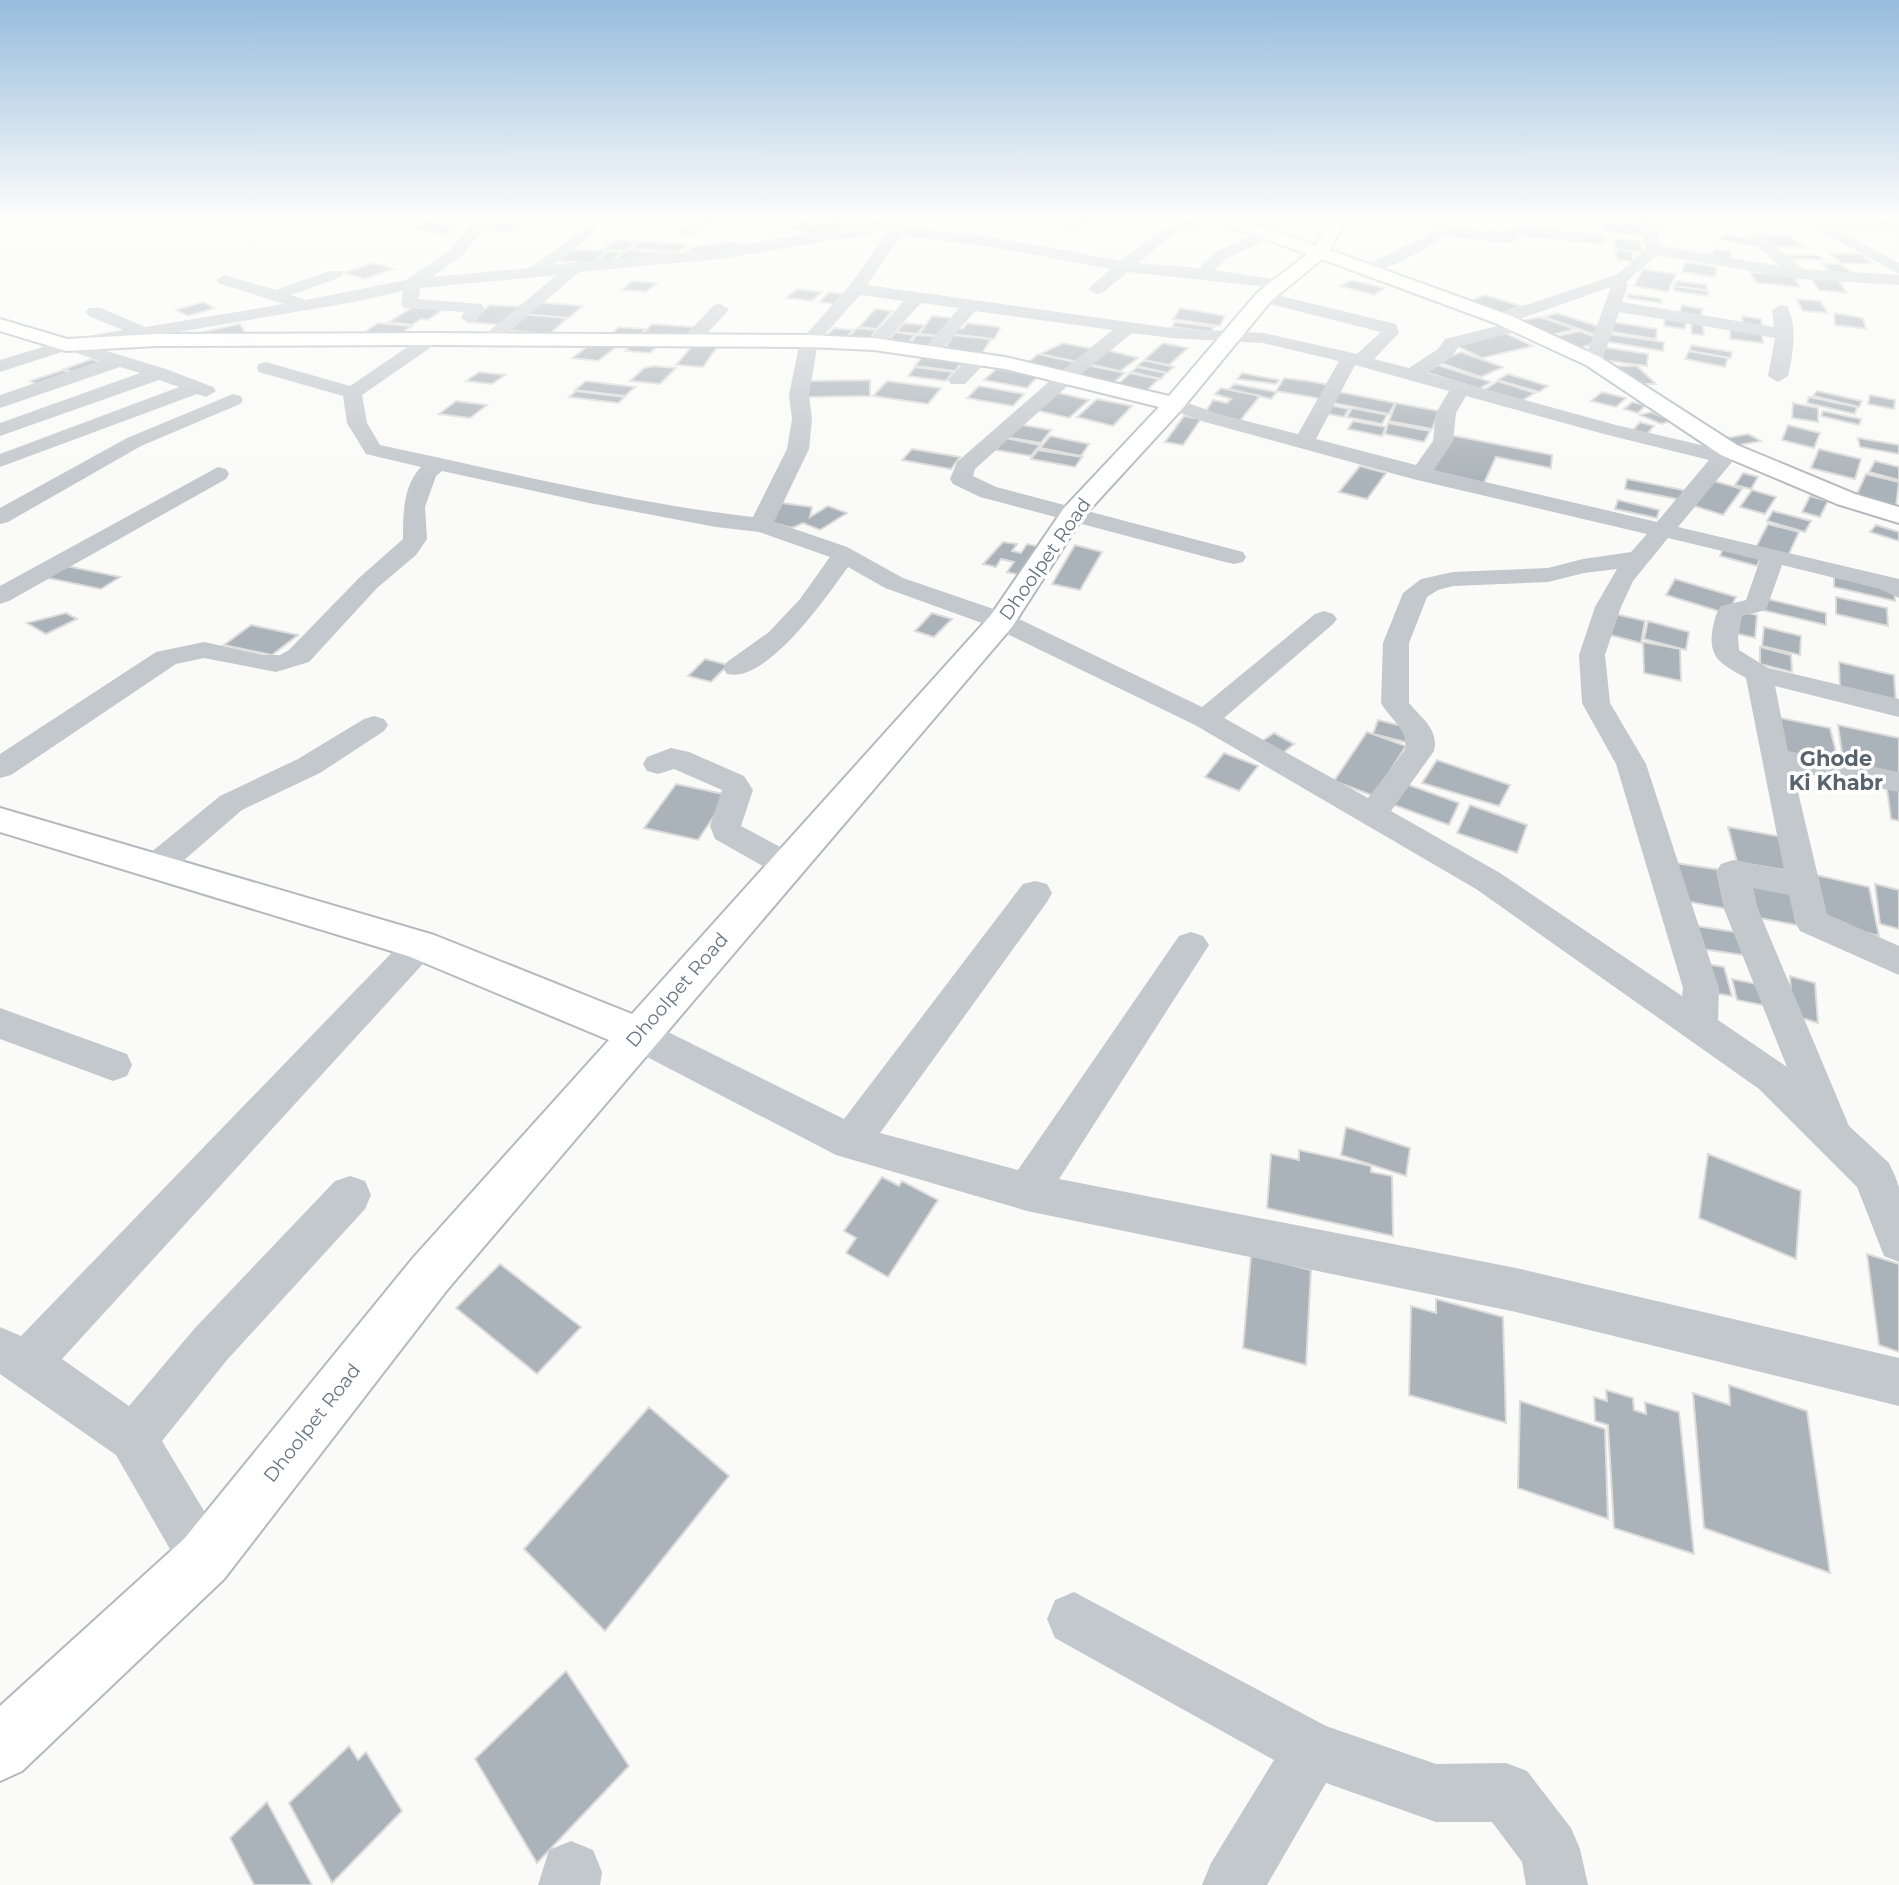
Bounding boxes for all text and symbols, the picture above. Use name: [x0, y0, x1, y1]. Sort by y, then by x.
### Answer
street label: Dhoolpet Road: [994, 493, 1096, 625]
district label: Ghode Ki Khabr: [1789, 746, 1883, 795]
street label: Dhoolpet Road: [621, 928, 733, 1052]
street label: Dhoolpet Road: [259, 1359, 365, 1487]

